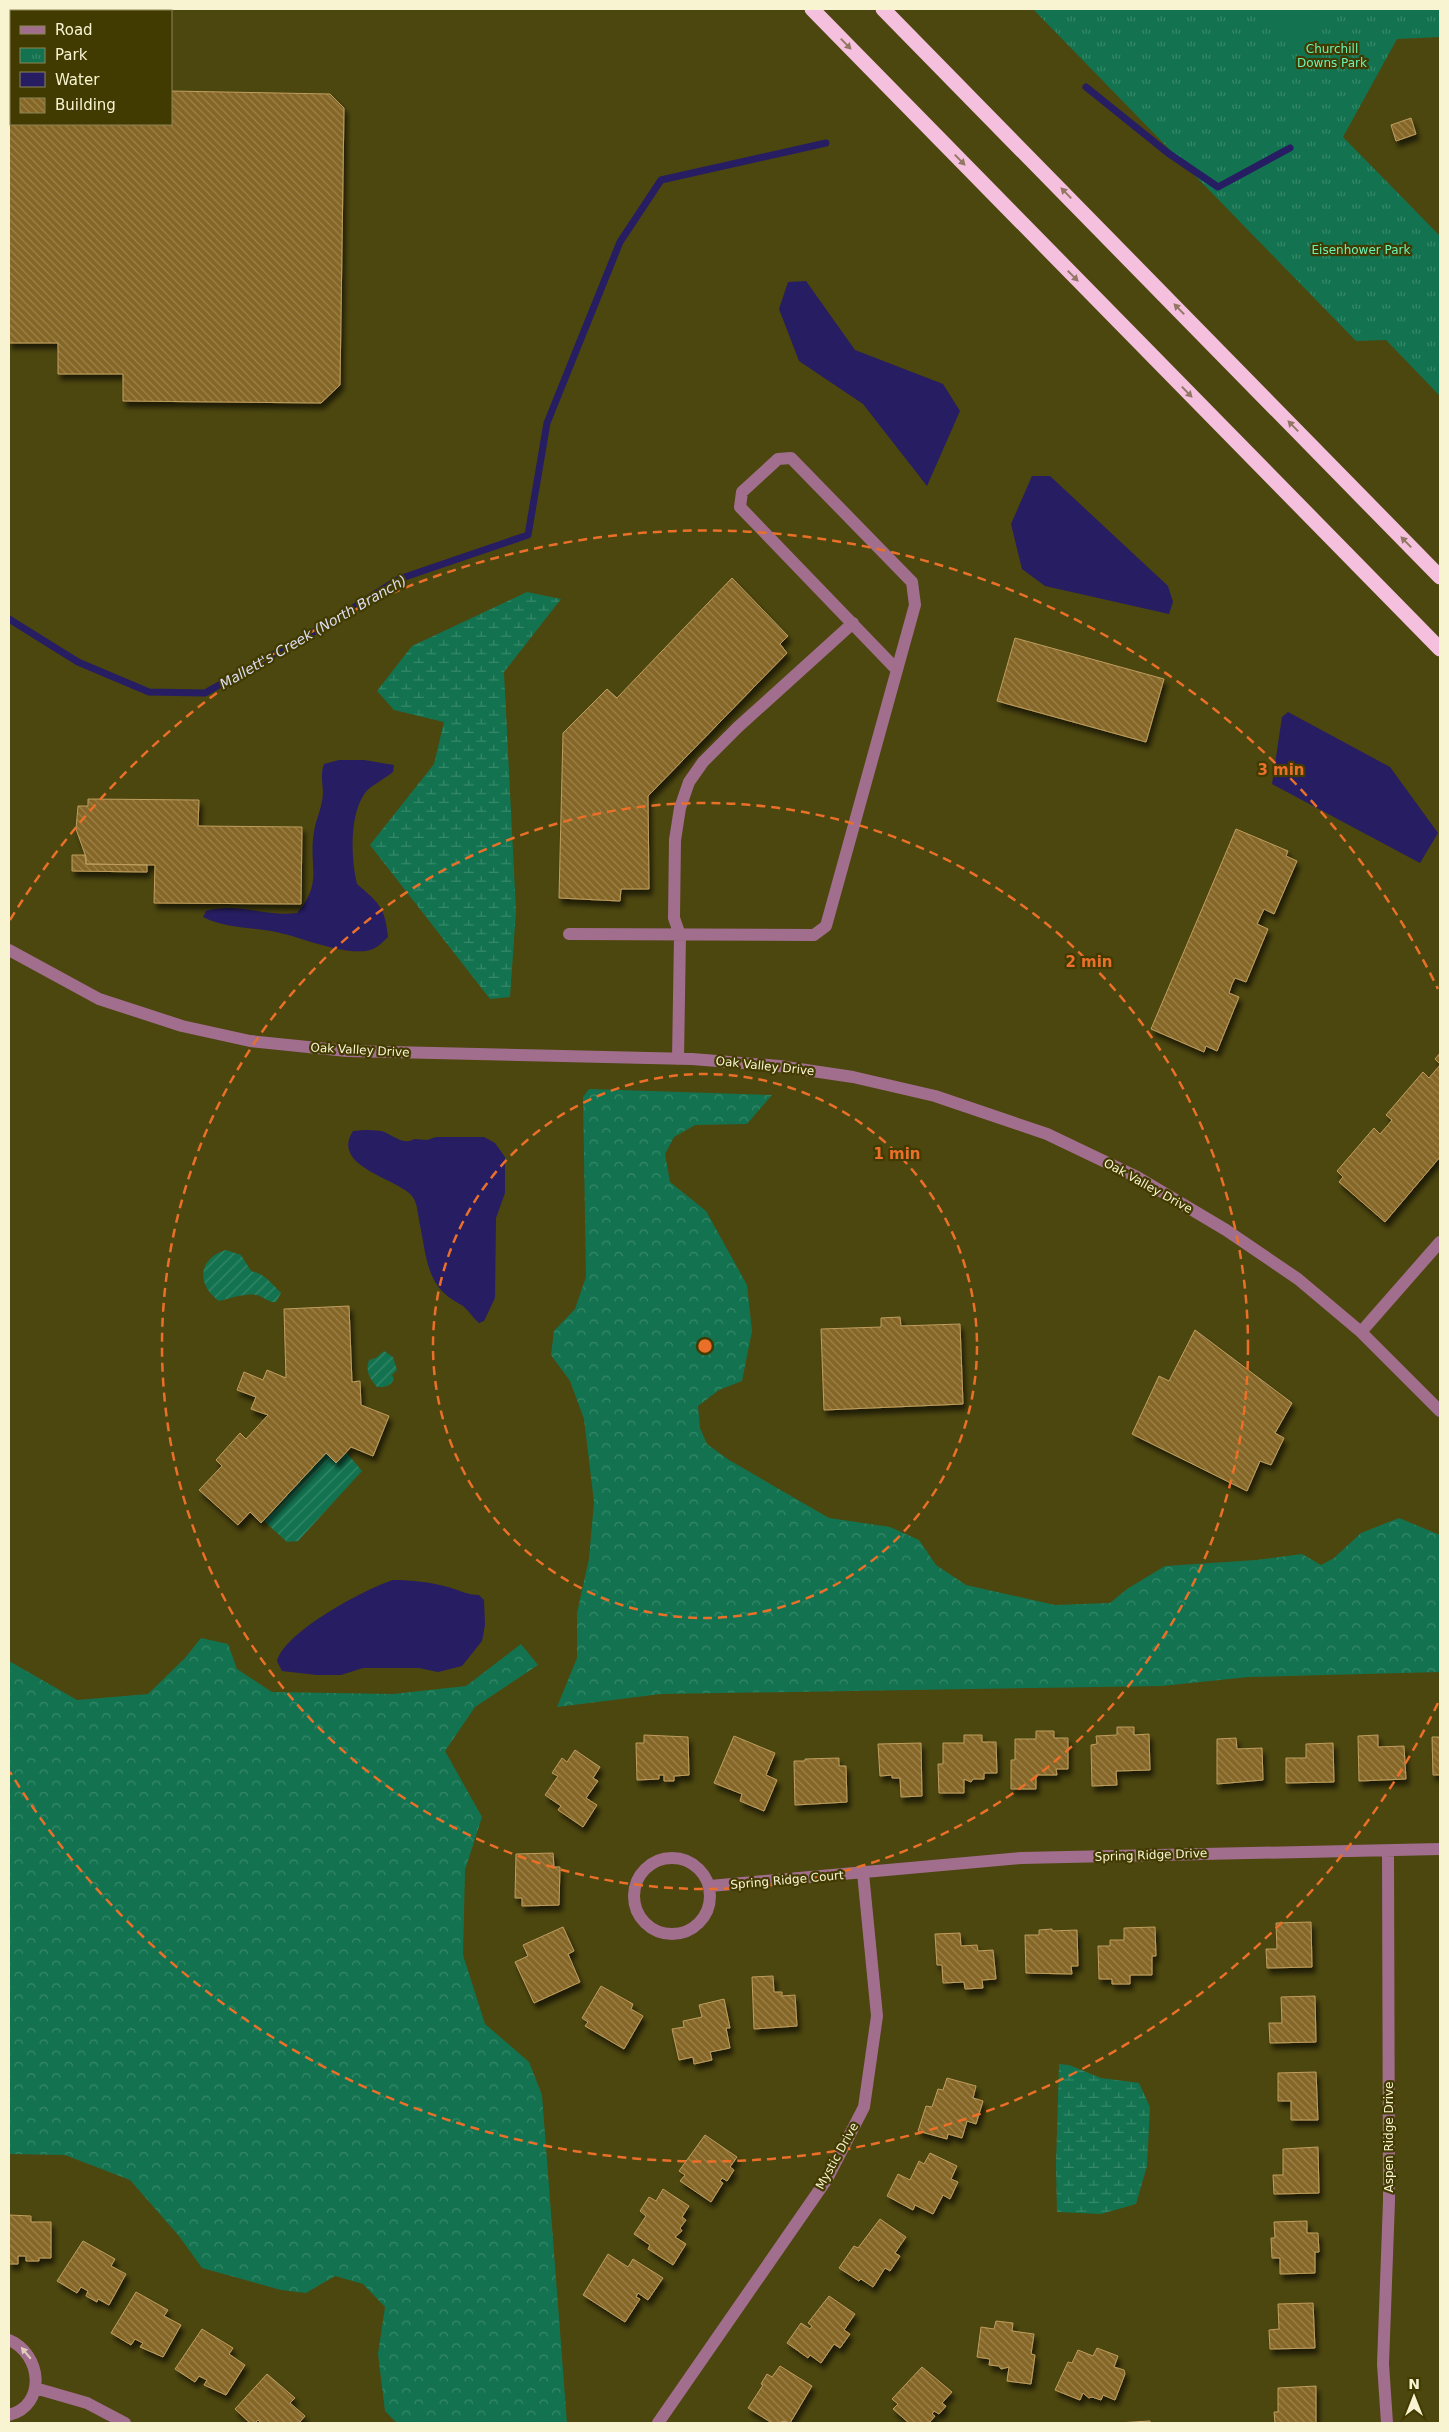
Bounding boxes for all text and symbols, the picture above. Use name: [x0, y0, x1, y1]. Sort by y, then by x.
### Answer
legend: [10, 10, 172, 125]
text: Road: [55, 21, 93, 39]
one-way arrow: [840, 37, 852, 49]
park label: Churchill Downs Park: [1297, 42, 1367, 70]
text: Park: [55, 46, 88, 64]
text: Water: [55, 71, 100, 89]
text: Building: [55, 96, 116, 114]
one-way arrow: [953, 154, 965, 166]
one-way arrow: [1060, 187, 1072, 199]
park label: Eisenhower Park: [1312, 243, 1411, 257]
one-way arrow: [1067, 270, 1079, 282]
one-way arrow: [1174, 304, 1186, 316]
one-way arrow: [1181, 385, 1193, 397]
one-way arrow: [1287, 420, 1299, 432]
one-way arrow: [1400, 536, 1412, 548]
water label: Mallett's Creek (North Branch): [217, 572, 409, 692]
text: 3 min: [1257, 761, 1305, 779]
text: 2 min: [1065, 953, 1113, 971]
street label: Oak Valley Drive: [310, 1040, 410, 1060]
street label: Oak Valley Drive: [715, 1054, 815, 1078]
text: 1 min: [873, 1145, 921, 1163]
street label: Oak Valley Drive: [1101, 1156, 1195, 1216]
centre of rings: [696, 1337, 714, 1355]
street label: Spring Ridge Drive: [1094, 1846, 1208, 1864]
street label: Spring Ridge Court: [730, 1868, 844, 1892]
street label: Aspen Ridge Drive: [1382, 2082, 1396, 2192]
street label: Mystic Drive: [813, 2120, 861, 2192]
one-way arrow: [20, 2347, 31, 2360]
north arrow: [1389, 2372, 1439, 2422]
text: N: [1408, 2376, 1420, 2392]

